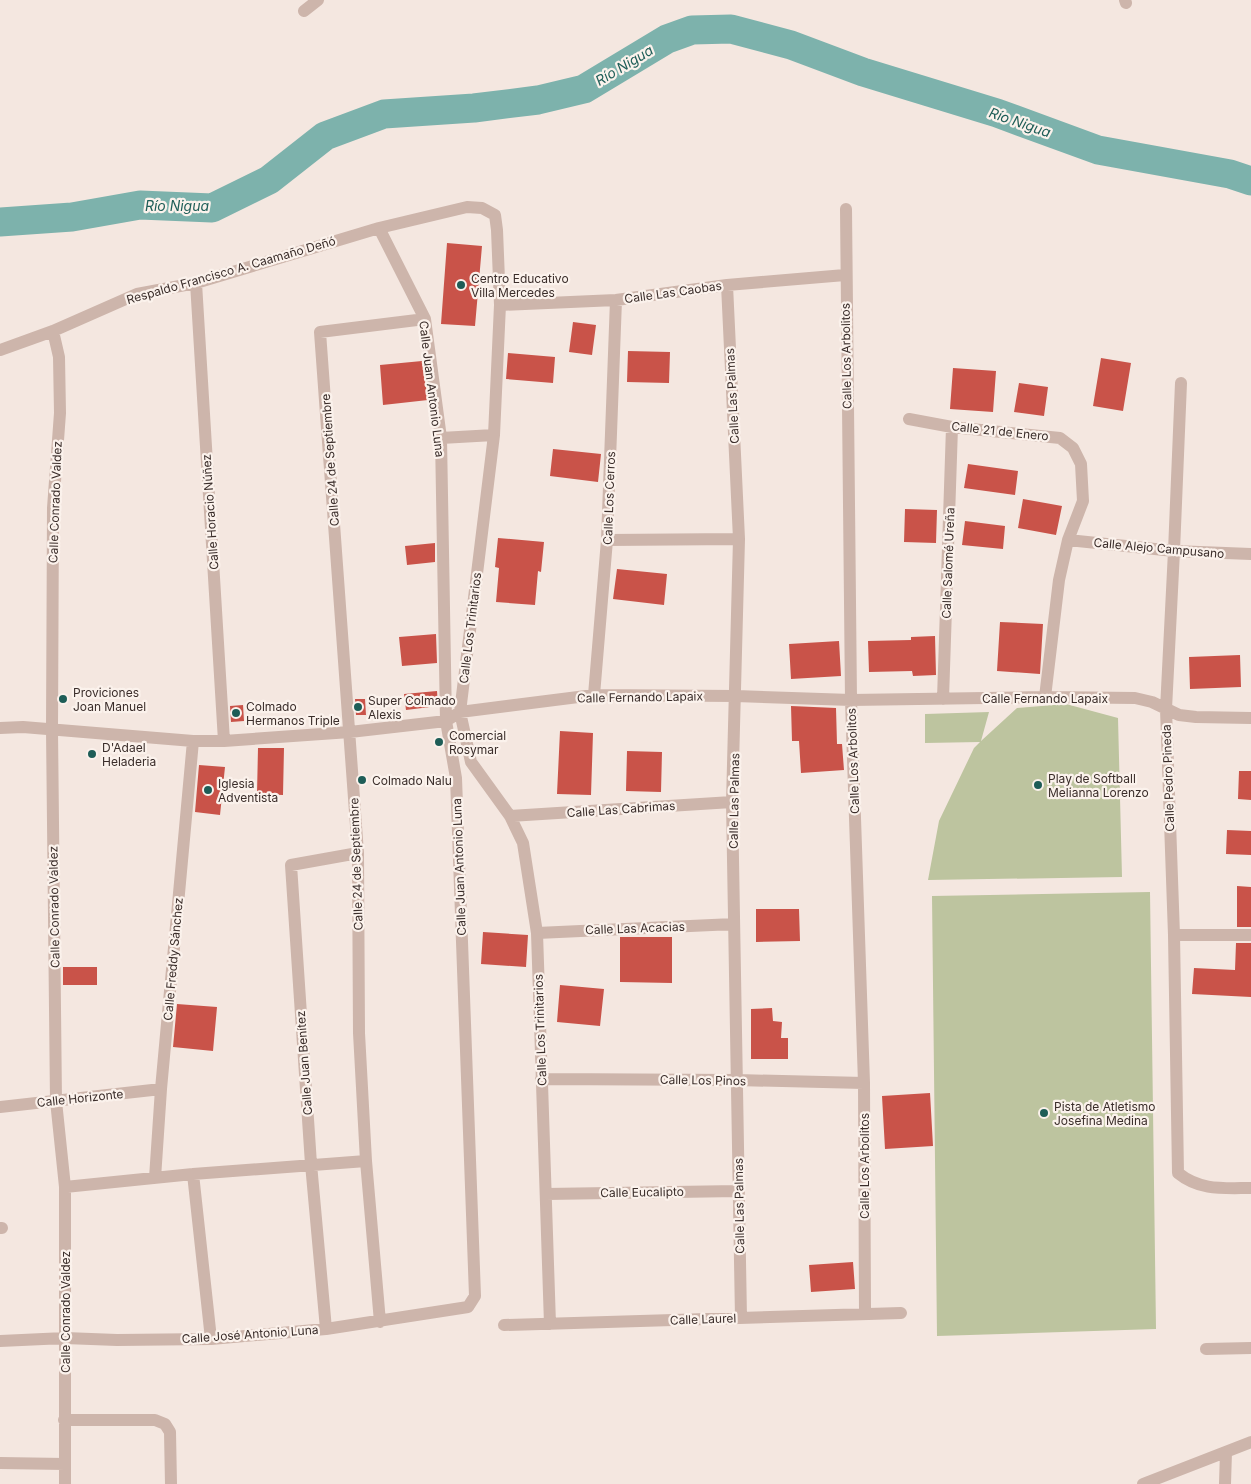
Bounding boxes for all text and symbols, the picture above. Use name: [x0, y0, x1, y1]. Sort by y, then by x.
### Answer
water label: Río Nigua: [592, 41, 656, 89]
water label: Río Nigua: [987, 104, 1053, 141]
water label: Río Nigua: [145, 197, 209, 214]
street label: Respaldo Francisco A. Caamaño Deñó: [125, 233, 337, 307]
place label: Centro Educativo Villa Mercedes: [471, 271, 569, 300]
street label: Calle Las Caobas: [623, 278, 723, 306]
marker: Centro Educativo Villa Mercedes: [455, 279, 467, 291]
street label: Calle Los Arbolitos: [838, 303, 854, 409]
street label: Calle Juan Antonio Luna: [416, 320, 448, 458]
street label: Calle Las Palmas: [722, 348, 742, 444]
street label: Calle 24 de Septiembre: [318, 393, 342, 527]
street label: Calle 21 de Enero: [951, 418, 1049, 444]
street label: Calle Conrado Valdez: [45, 441, 65, 563]
street label: Calle Los Cerros: [600, 451, 618, 545]
street label: Calle Horacio Núñez: [198, 454, 222, 570]
street label: Calle Salomé Ureña: [939, 507, 957, 619]
street label: Calle Alejo Campusano: [1093, 535, 1225, 561]
street label: Calle Los Trinitarios: [456, 572, 484, 684]
place label: Proviciones Joan Manuel: [73, 685, 146, 714]
street label: Calle Fernando Lapaix: [577, 688, 704, 706]
street label: Calle Fernando Lapaix: [982, 691, 1108, 706]
marker: Proviciones Joan Manuel: [57, 693, 69, 705]
place label: Super Colmado Alexis: [368, 693, 456, 722]
place label: Colmado Hermanos Triple: [246, 699, 340, 728]
marker: Super Colmado Alexis: [352, 701, 364, 713]
marker: Colmado Hermanos Triple: [230, 707, 242, 719]
street label: Calle Los Arbolitos: [844, 708, 862, 814]
street label: Calle Pedro Pineda: [1159, 724, 1177, 832]
place label: Comercial Rosymar: [449, 728, 506, 757]
marker: Comercial Rosymar: [433, 736, 445, 748]
place label: D'Adael Heladeria: [102, 740, 156, 769]
marker: D'Adael Heladeria: [86, 748, 98, 760]
street label: Calle Las Palmas: [726, 753, 742, 849]
place label: Play de Softball Melianna Lorenzo: [1048, 771, 1149, 800]
place label: Colmado Nalu: [372, 773, 452, 788]
marker: Colmado Nalu: [356, 774, 368, 786]
place label: Iglesia Adventista: [218, 776, 278, 805]
marker: Play de Softball Melianna Lorenzo: [1032, 779, 1044, 791]
marker: Iglesia Adventista: [202, 784, 214, 796]
street label: Calle 24 de Septiembre: [346, 797, 366, 931]
street label: Calle Juan Antonio Luna: [449, 798, 469, 936]
street label: Calle Las Cabrimas: [566, 798, 676, 820]
street label: Calle Conrado Valdez: [45, 846, 63, 968]
street label: Calle Freddy Sánchez: [160, 897, 186, 1021]
street label: Calle Las Acacias: [585, 919, 685, 937]
street label: Calle Los Trinitarios: [531, 974, 549, 1086]
street label: Calle Juan Benítez: [293, 1010, 315, 1116]
street label: Calle Los Pinos: [660, 1072, 746, 1088]
street label: Calle Horizonte: [36, 1086, 124, 1110]
place label: Pista de Atletismo Josefina Medina: [1054, 1099, 1155, 1128]
marker: Pista de Atletismo Josefina Medina: [1038, 1107, 1050, 1119]
street label: Calle Los Arbolitos: [857, 1113, 872, 1219]
street label: Calle Las Palmas: [731, 1158, 747, 1254]
street label: Calle Eucalipto: [600, 1184, 684, 1200]
street label: Calle Conrado Valdez: [58, 1251, 73, 1373]
street label: Calle Laurel: [669, 1310, 737, 1328]
street label: Calle José Antonio Luna: [181, 1322, 319, 1346]

